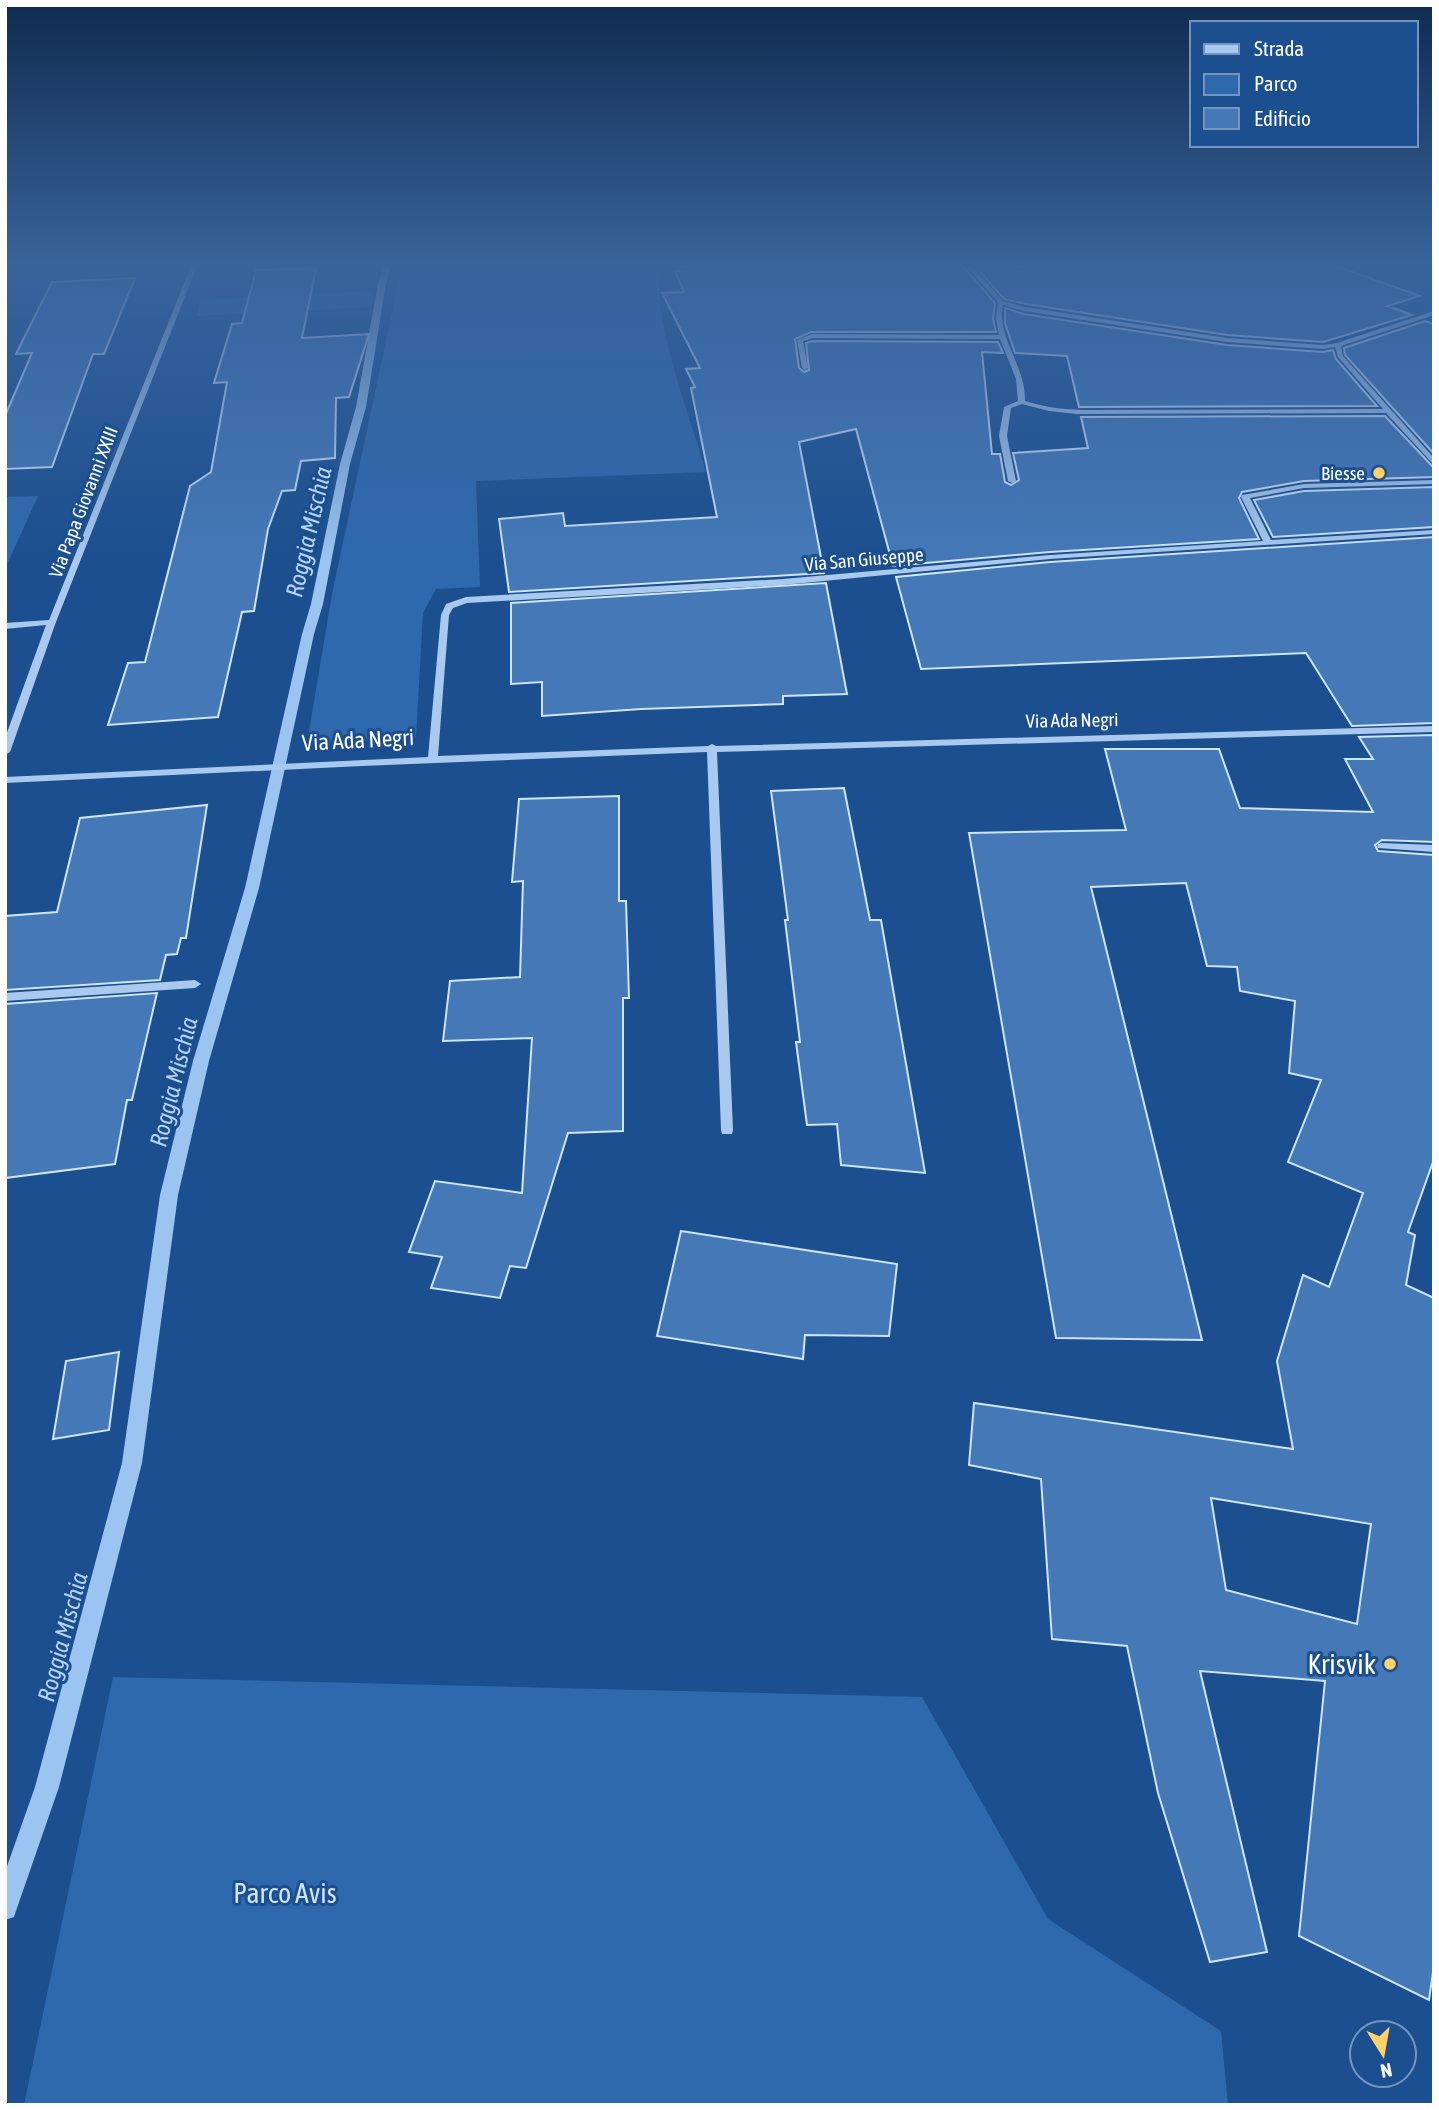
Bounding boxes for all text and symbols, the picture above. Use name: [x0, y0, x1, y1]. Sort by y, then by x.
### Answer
legend: [1190, 21, 1418, 147]
text: Strada: [1254, 36, 1304, 60]
text: Parco: [1254, 71, 1297, 95]
text: Edificio: [1254, 106, 1311, 130]
street label: Via Papa Giovanni XXIII: [44, 423, 122, 581]
place label: Biesse: [1321, 462, 1365, 484]
water label: Roggia Mischia: [280, 464, 337, 600]
marker: Biesse: [1371, 465, 1387, 481]
street label: Via San Giuseppe: [804, 543, 924, 575]
street label: Via Ada Negri: [1025, 708, 1119, 732]
street label: Via Ada Negri: [301, 724, 415, 756]
water label: Roggia Mischia: [144, 1014, 203, 1150]
water label: Roggia Mischia: [32, 1569, 93, 1704]
place label: Krisvik: [1307, 1648, 1376, 1680]
marker: Krisvik: [1382, 1656, 1398, 1672]
park label: Parco Avis: [233, 1877, 337, 1909]
north arrow: [1348, 2019, 1418, 2089]
text: N: [1379, 2059, 1394, 2083]

